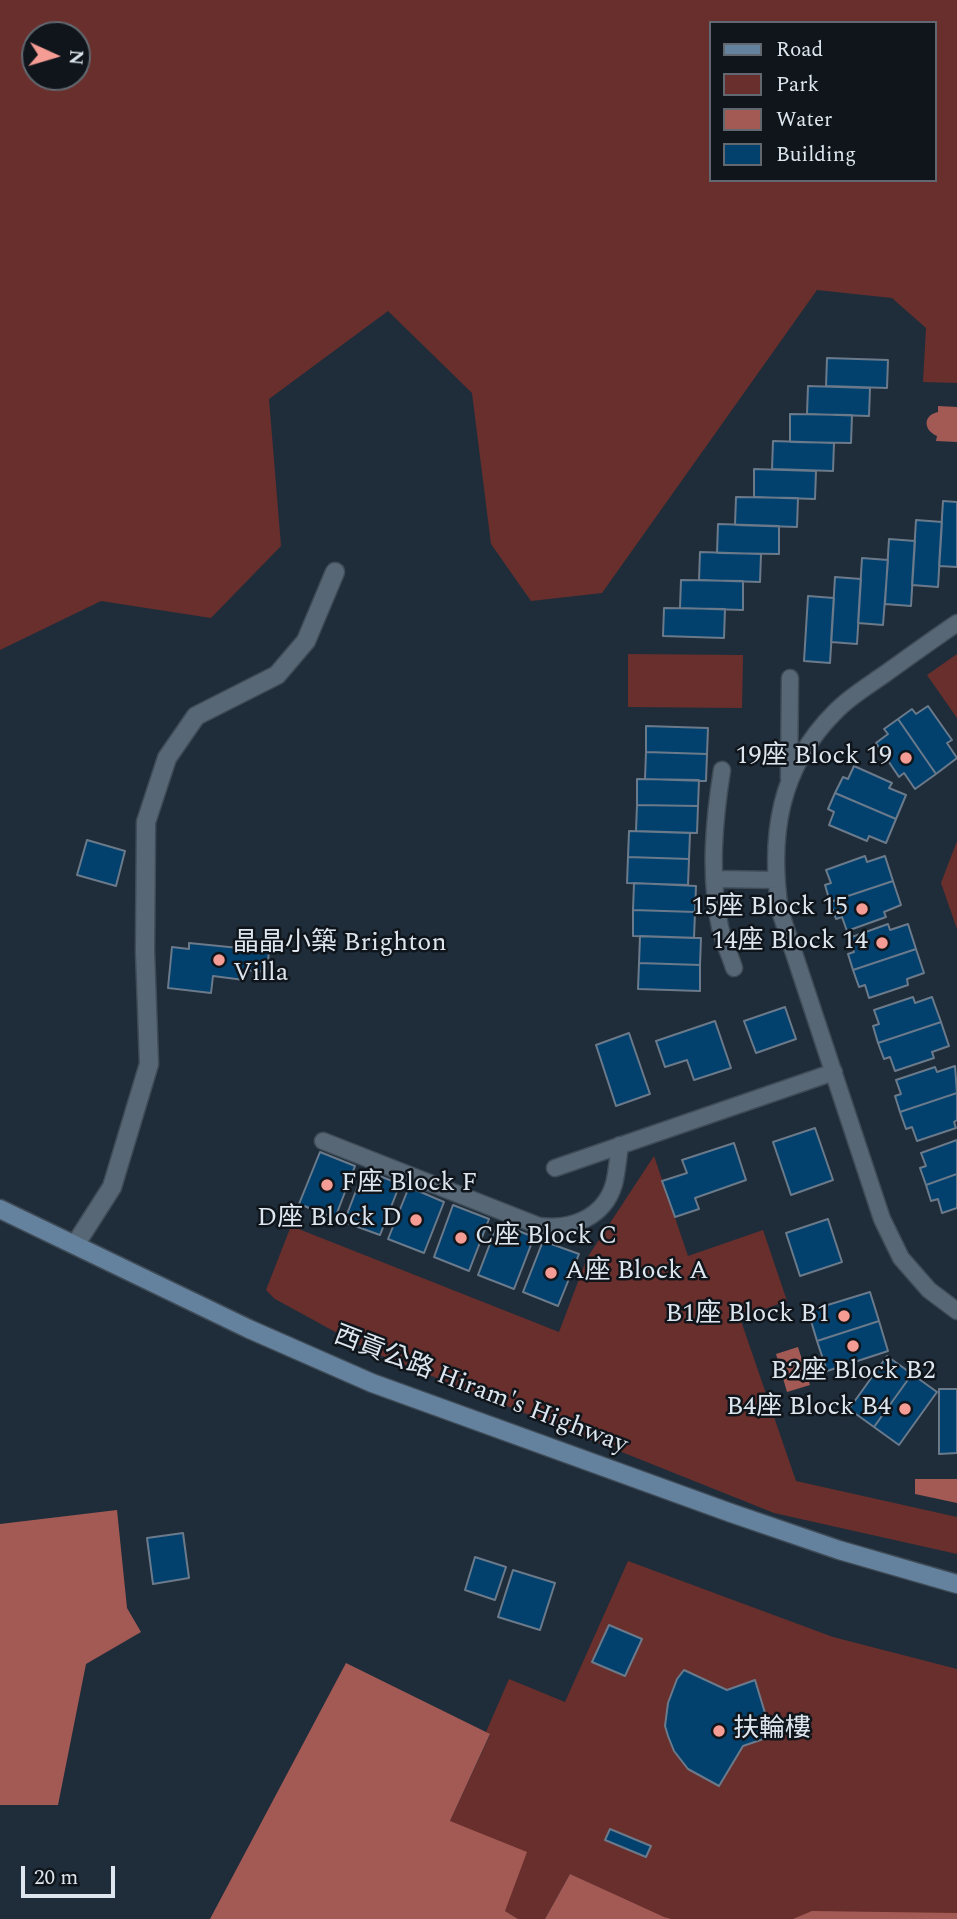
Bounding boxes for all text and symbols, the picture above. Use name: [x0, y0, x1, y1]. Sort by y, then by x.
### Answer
north arrow: [21, 21, 91, 91]
legend: [708, 21, 936, 182]
text: Road: [776, 34, 823, 66]
text: N: [60, 49, 90, 66]
text: Park: [776, 69, 819, 101]
text: Water: [776, 104, 832, 136]
text: Building: [776, 139, 856, 171]
place label: 19座 Block 19: [735, 742, 892, 774]
marker: 19座 Block 19: [898, 750, 914, 766]
place label: 15座 Block 15: [691, 893, 848, 925]
marker: 15座 Block 15: [854, 901, 870, 917]
place label: 14座 Block 14: [711, 927, 868, 959]
place label: 晶晶小築 Brighton Villa: [233, 929, 447, 990]
marker: 14座 Block 14: [874, 935, 890, 951]
marker: 晶晶小築 Brighton Villa: [211, 952, 227, 968]
place label: F座 Block F: [341, 1169, 478, 1201]
marker: F座 Block F: [319, 1177, 335, 1193]
place label: D座 Block D: [257, 1204, 402, 1236]
marker: D座 Block D: [408, 1212, 424, 1228]
place label: C座 Block C: [475, 1222, 617, 1254]
marker: C座 Block C: [453, 1230, 469, 1246]
place label: A座 Block A: [565, 1257, 709, 1289]
marker: A座 Block A: [543, 1265, 559, 1281]
place label: B1座 Block B1: [665, 1300, 830, 1332]
marker: B1座 Block B1: [836, 1308, 852, 1324]
street label: 西貢公路 Hiram's Highway: [329, 1321, 631, 1463]
marker: B2座 Block B2: [845, 1338, 861, 1354]
place label: B2座 Block B2: [771, 1357, 935, 1389]
place label: B4座 Block B4: [726, 1393, 891, 1425]
marker: B4座 Block B4: [897, 1401, 913, 1417]
place label: 扶輪樓: [733, 1715, 811, 1747]
marker: 扶輪樓: [711, 1723, 727, 1739]
scale bar: [24, 1853, 119, 1897]
text: 20 m: [34, 1862, 78, 1894]

